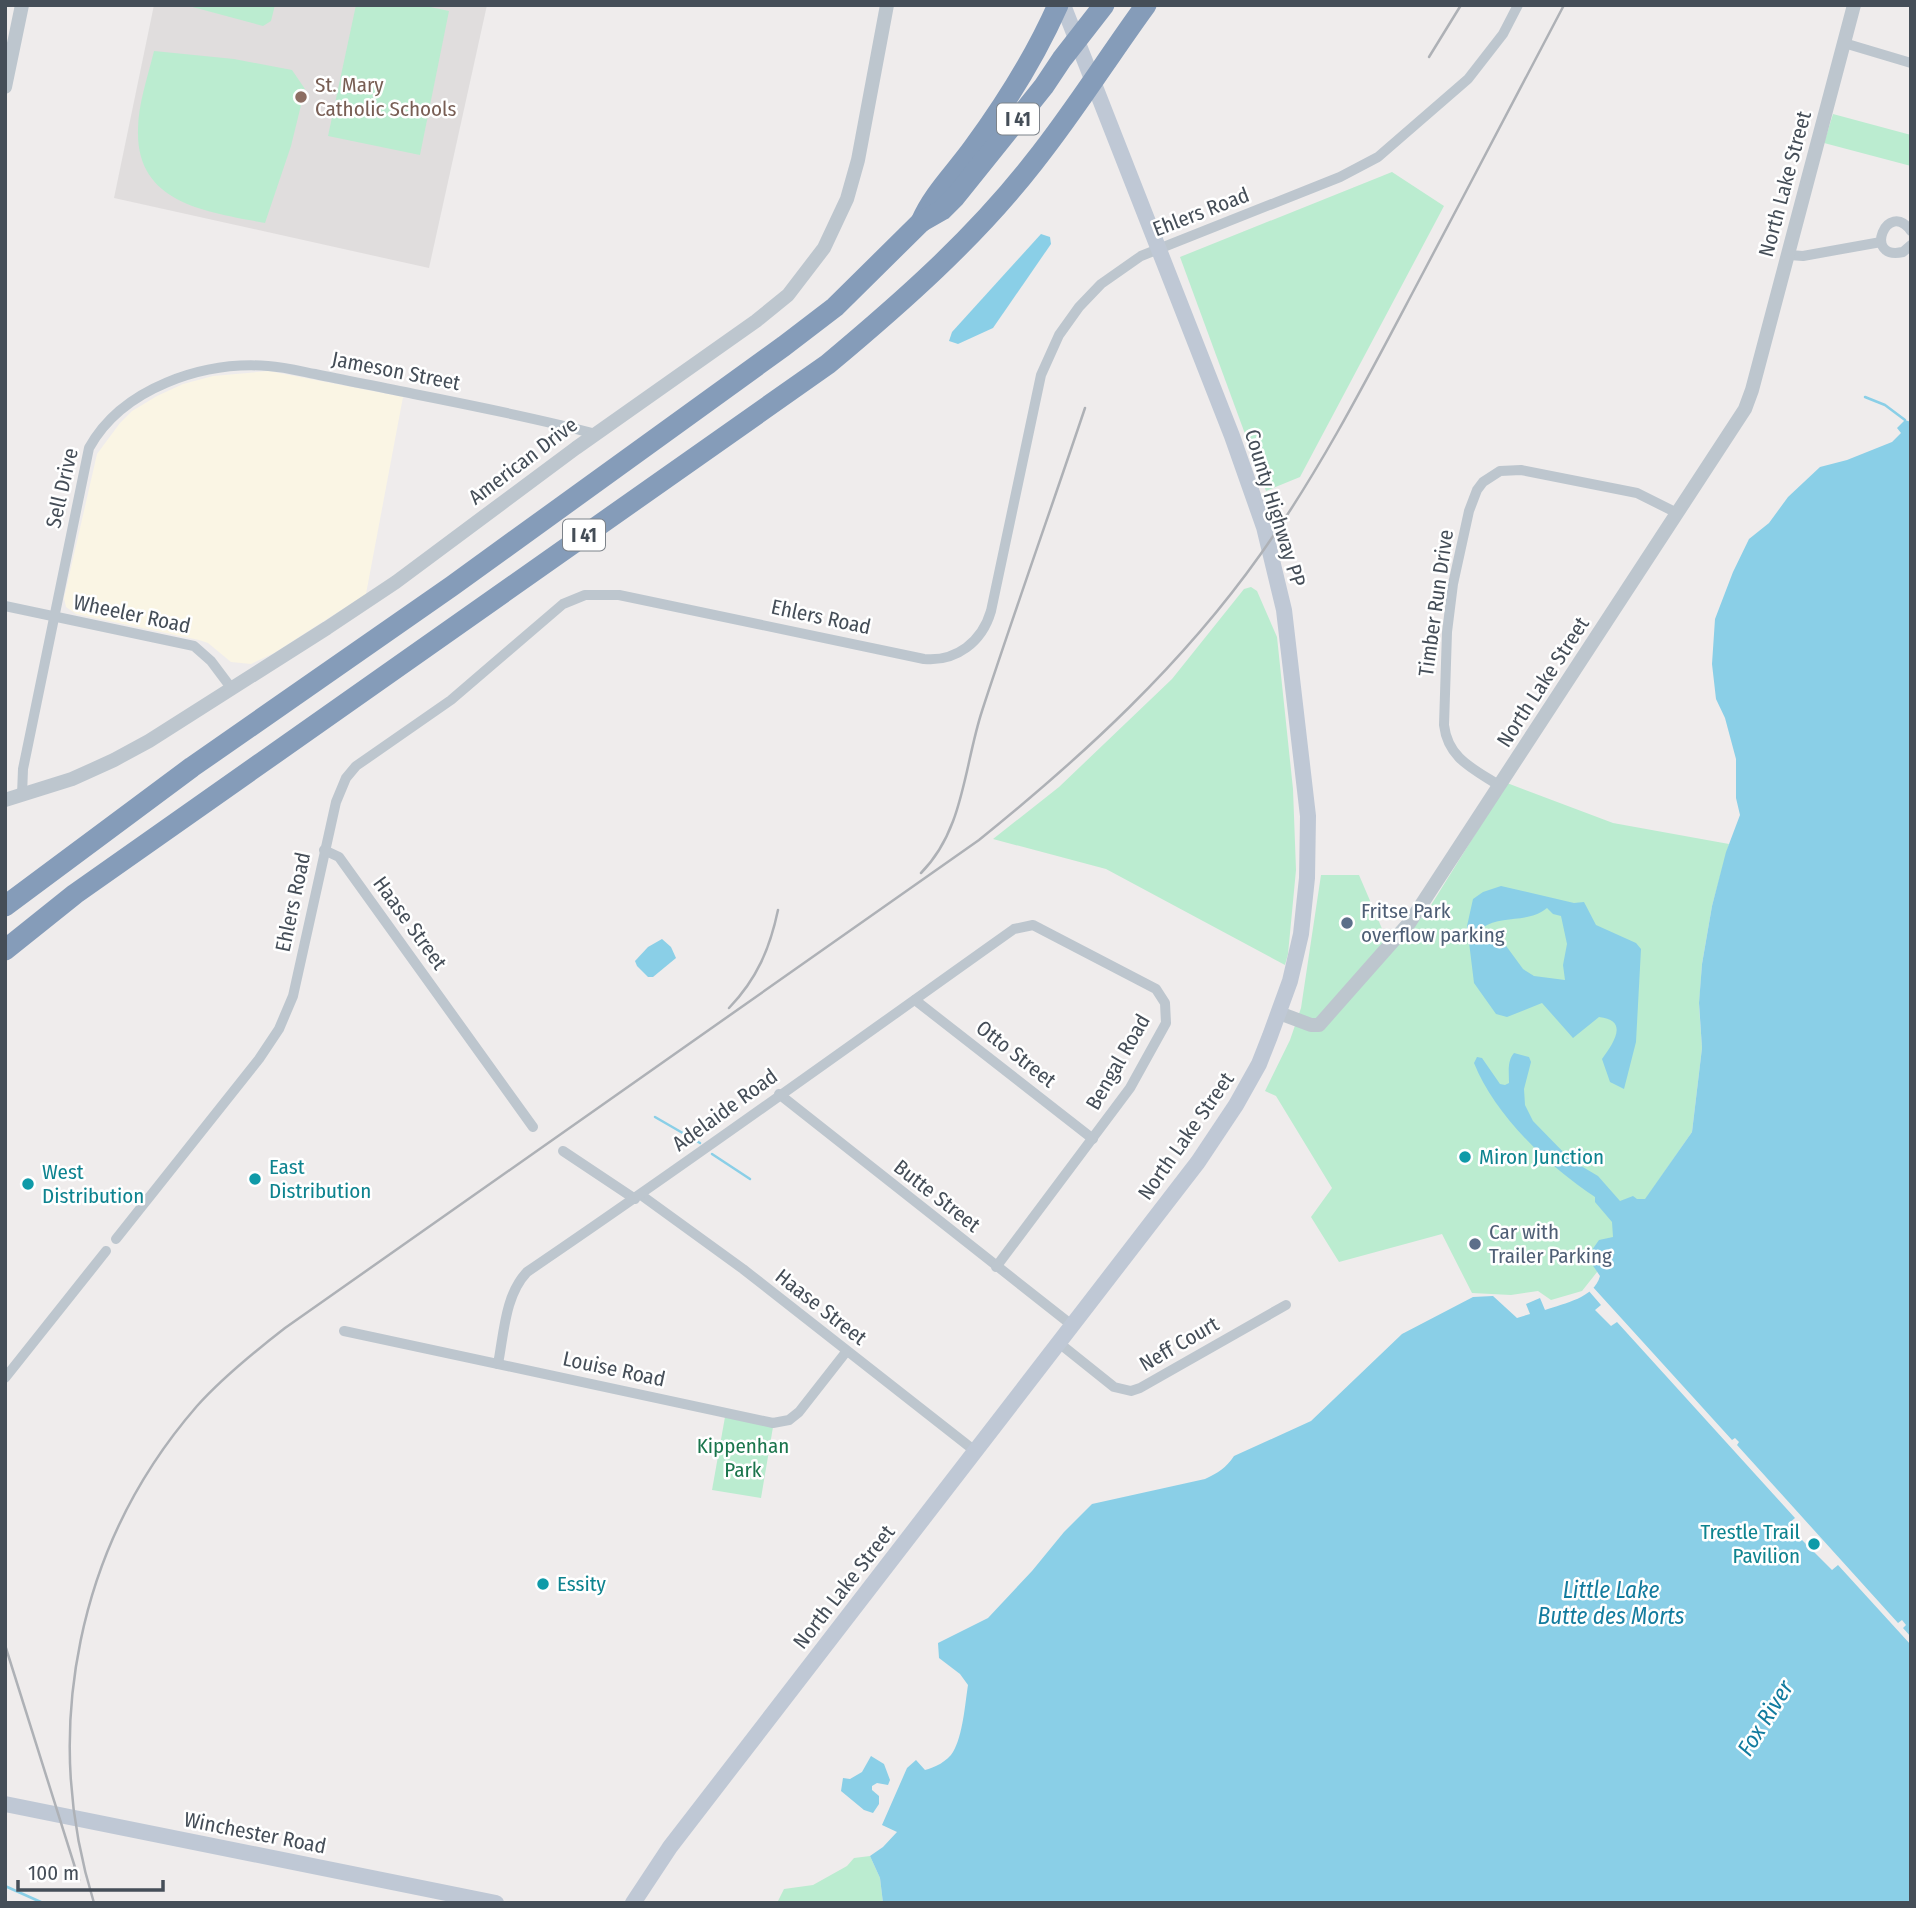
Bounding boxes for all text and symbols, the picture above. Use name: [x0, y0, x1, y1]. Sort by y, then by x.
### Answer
place label: St. Mary Catholic Schools: [315, 72, 457, 122]
marker: St. Mary Catholic Schools: [293, 89, 309, 105]
road number: I 41: [997, 104, 1039, 134]
street label: North Lake Street: [1753, 108, 1817, 260]
street label: Ehlers Road: [1149, 182, 1253, 242]
street label: Jameson Street: [330, 346, 463, 396]
street label: American Drive: [463, 412, 583, 510]
street label: County Highway PP: [1239, 426, 1311, 590]
street label: Sell Drive: [40, 445, 84, 531]
road number: I 41: [563, 520, 605, 550]
street label: Timber Run Drive: [1413, 528, 1459, 678]
street label: Wheeler Road: [71, 589, 193, 639]
street label: Ehlers Road: [769, 594, 873, 640]
street label: North Lake Street: [1491, 612, 1595, 752]
street label: Ehlers Road: [270, 850, 316, 954]
street label: Haase Street: [367, 871, 453, 975]
place label: Fritse Park overflow parking: [1361, 898, 1505, 948]
marker: Fritse Park overflow parking: [1339, 915, 1355, 931]
street label: Bengal Road: [1080, 1009, 1156, 1115]
street label: Otto Street: [971, 1015, 1061, 1093]
street label: Adelaide Road: [667, 1063, 783, 1157]
street label: North Lake Street: [1132, 1067, 1240, 1205]
place label: Miron Junction: [1479, 1144, 1604, 1170]
marker: Miron Junction: [1457, 1149, 1473, 1165]
place label: East Distribution: [269, 1154, 371, 1204]
street label: Butte Street: [888, 1154, 986, 1238]
place label: West Distribution: [42, 1159, 144, 1209]
marker: East Distribution: [247, 1171, 263, 1187]
marker: West Distribution: [20, 1176, 36, 1192]
place label: Car with Trailer Parking: [1489, 1219, 1612, 1269]
marker: Car with Trailer Parking: [1467, 1236, 1483, 1252]
street label: Haase Street: [770, 1263, 872, 1351]
street label: Neff Court: [1135, 1311, 1223, 1377]
street label: Louise Road: [560, 1345, 668, 1393]
park label: Kippenhan Park: [697, 1433, 789, 1483]
place label: Trestle Trail Pavilion: [1701, 1519, 1800, 1569]
street label: North Lake Street: [788, 1520, 900, 1654]
marker: Trestle Trail Pavilion: [1806, 1536, 1822, 1552]
place label: Essity: [557, 1571, 607, 1597]
marker: Essity: [535, 1576, 551, 1592]
water label: Little Lake Butte des Morts: [1538, 1576, 1685, 1630]
water label: Fox River: [1731, 1674, 1800, 1761]
street label: Winchester Road: [182, 1806, 328, 1860]
scale bar: [18, 1848, 163, 1892]
text: 100 m: [28, 1860, 79, 1886]

